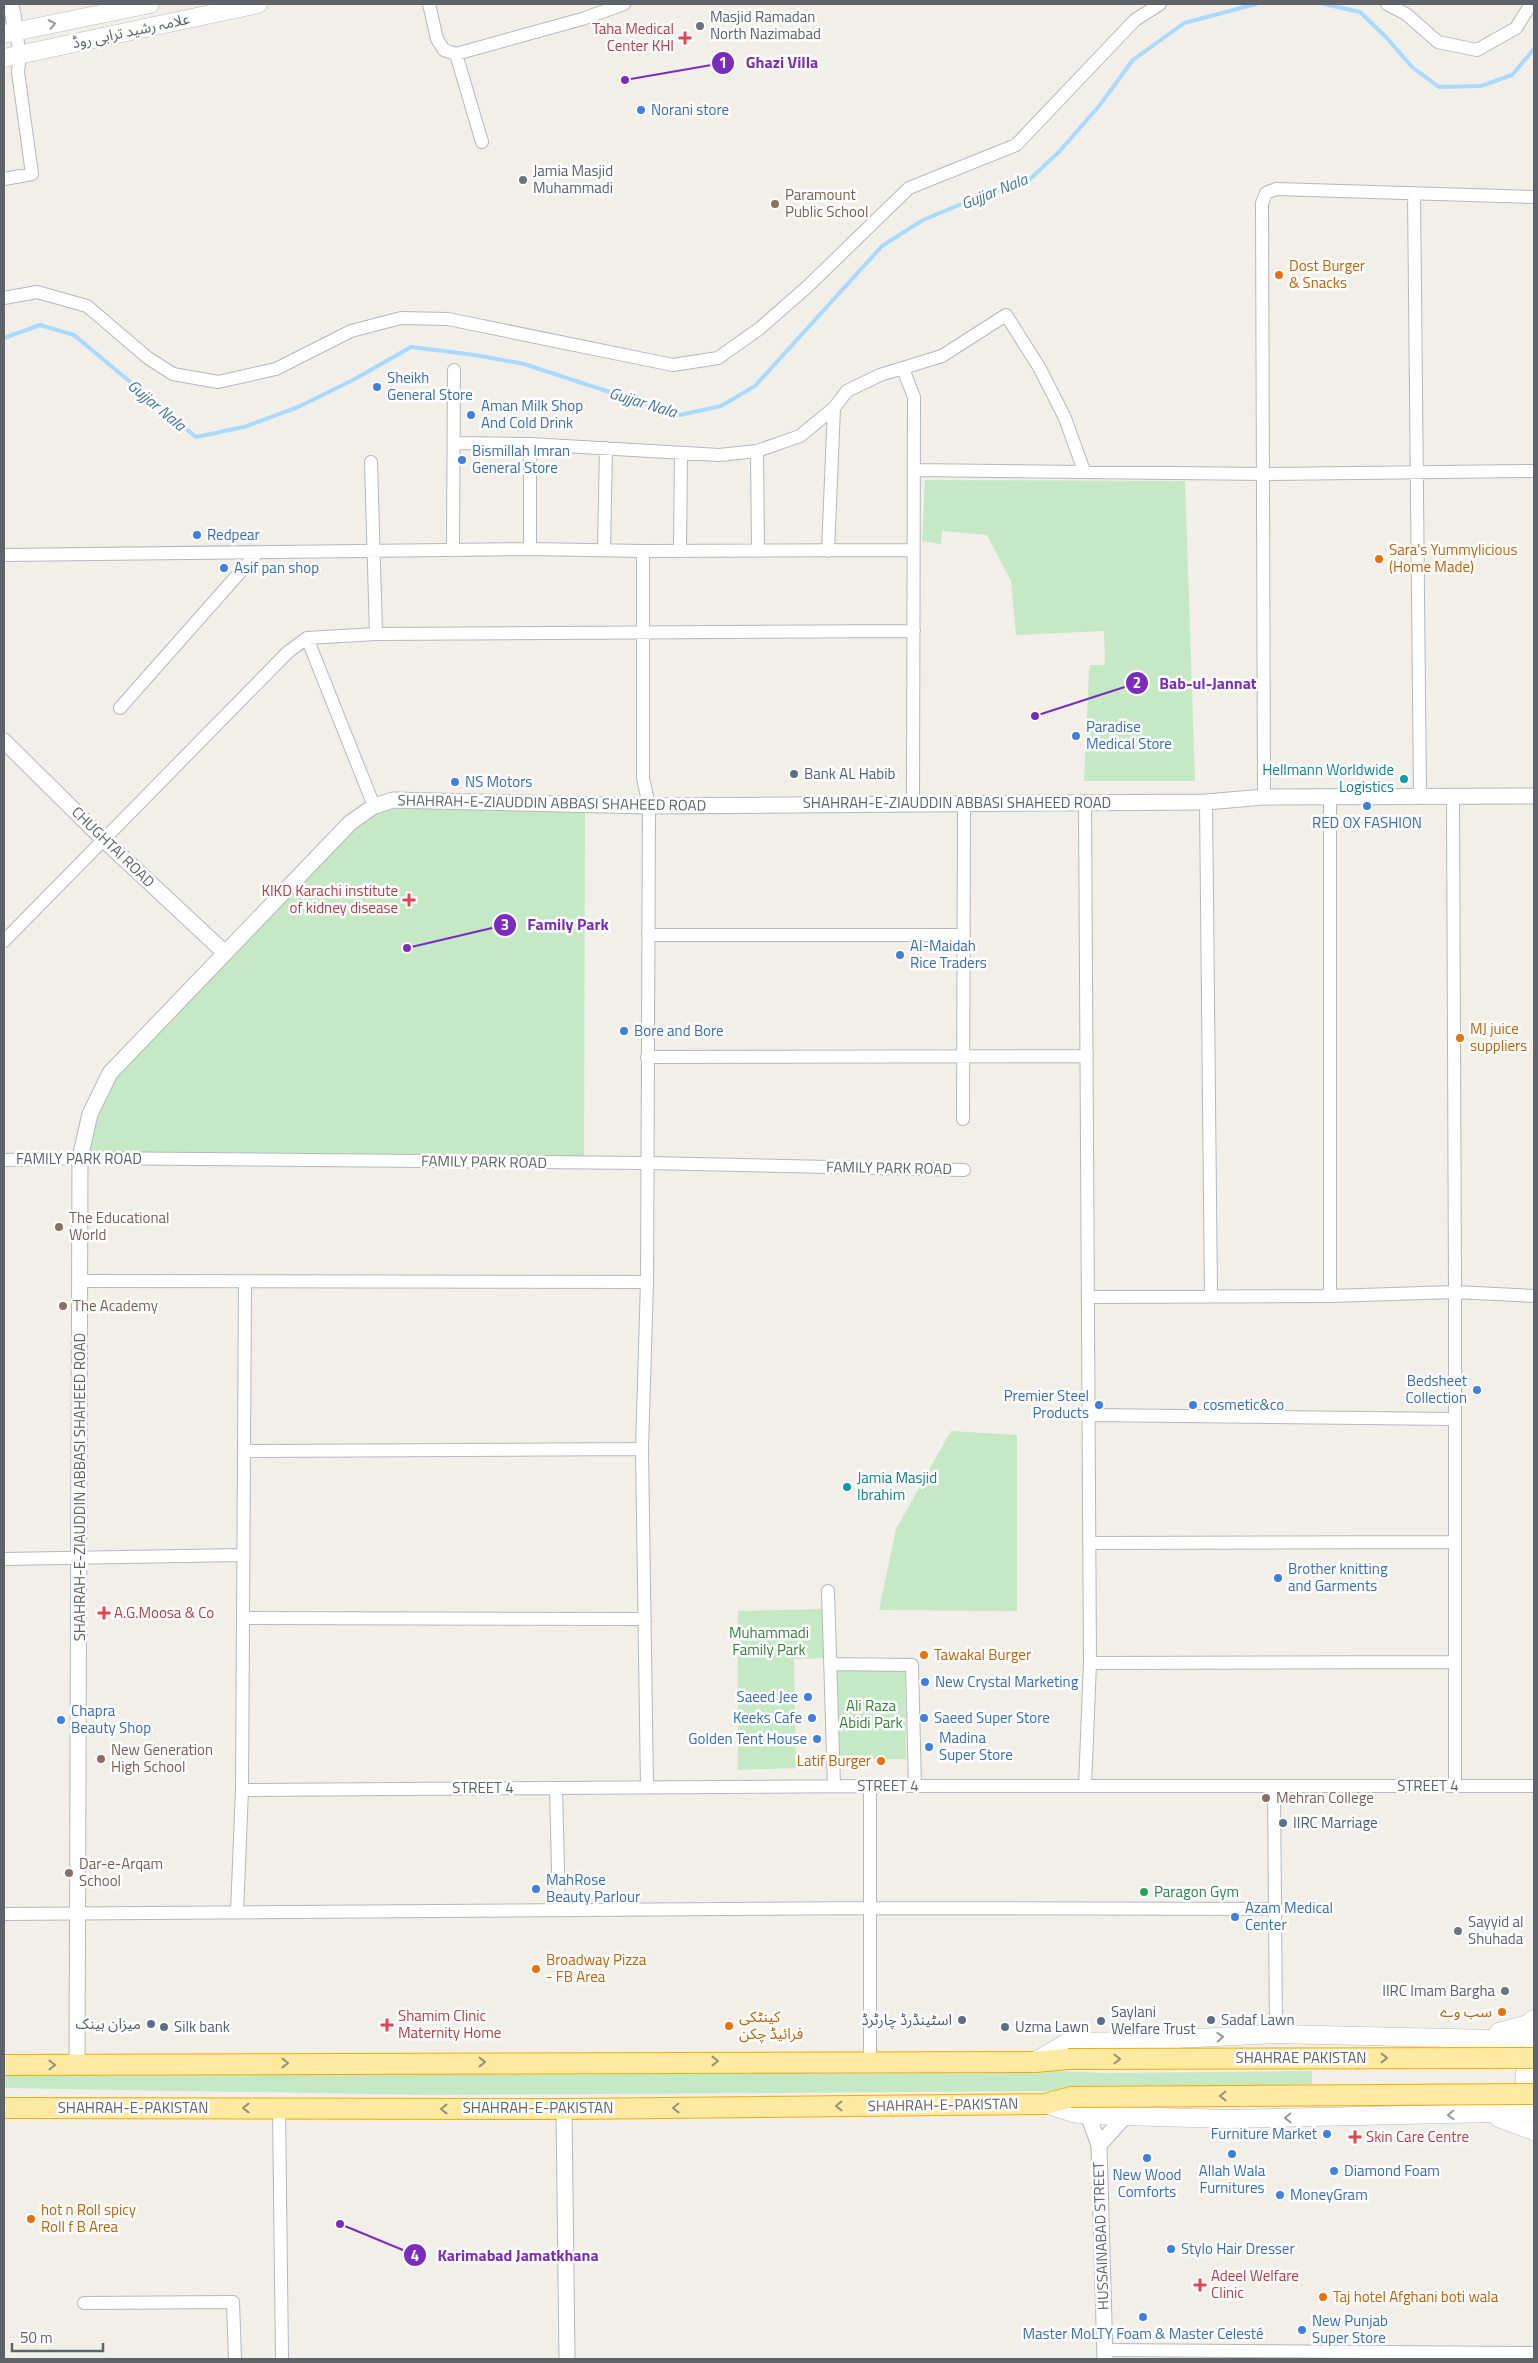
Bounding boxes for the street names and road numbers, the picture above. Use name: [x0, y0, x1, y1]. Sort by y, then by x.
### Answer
street label: علامہ رشید ترابی روڈ: [70, 7, 192, 54]
street label: SHAHRAH-E-ZIAUDDIN ABBASI SHAHEED ROAD: [398, 788, 706, 817]
street label: SHAHRAH-E-ZIAUDDIN ABBASI SHAHEED ROAD: [803, 791, 1111, 814]
street label: CHUGHTAI ROAD: [67, 801, 160, 892]
street label: FAMILY PARK ROAD: [16, 1147, 142, 1170]
street label: FAMILY PARK ROAD: [421, 1149, 547, 1174]
street label: FAMILY PARK ROAD: [826, 1155, 952, 1180]
street label: SHAHRAH-E-ZIAUDDIN ABBASI SHAHEED ROAD: [68, 1333, 91, 1641]
street label: STREET 4: [857, 1774, 919, 1797]
street label: STREET 4: [1397, 1774, 1459, 1797]
street label: STREET 4: [452, 1776, 514, 1799]
street label: SHAHRAE PAKISTAN: [1236, 2046, 1366, 2069]
street label: SHAHRAH-E-PAKISTAN: [867, 2092, 1019, 2117]
street label: SHAHRAH-E-PAKISTAN: [58, 2096, 208, 2119]
street label: SHAHRAH-E-PAKISTAN: [463, 2096, 613, 2119]
street label: HUSSAINABAD STREET: [1086, 2161, 1115, 2311]

